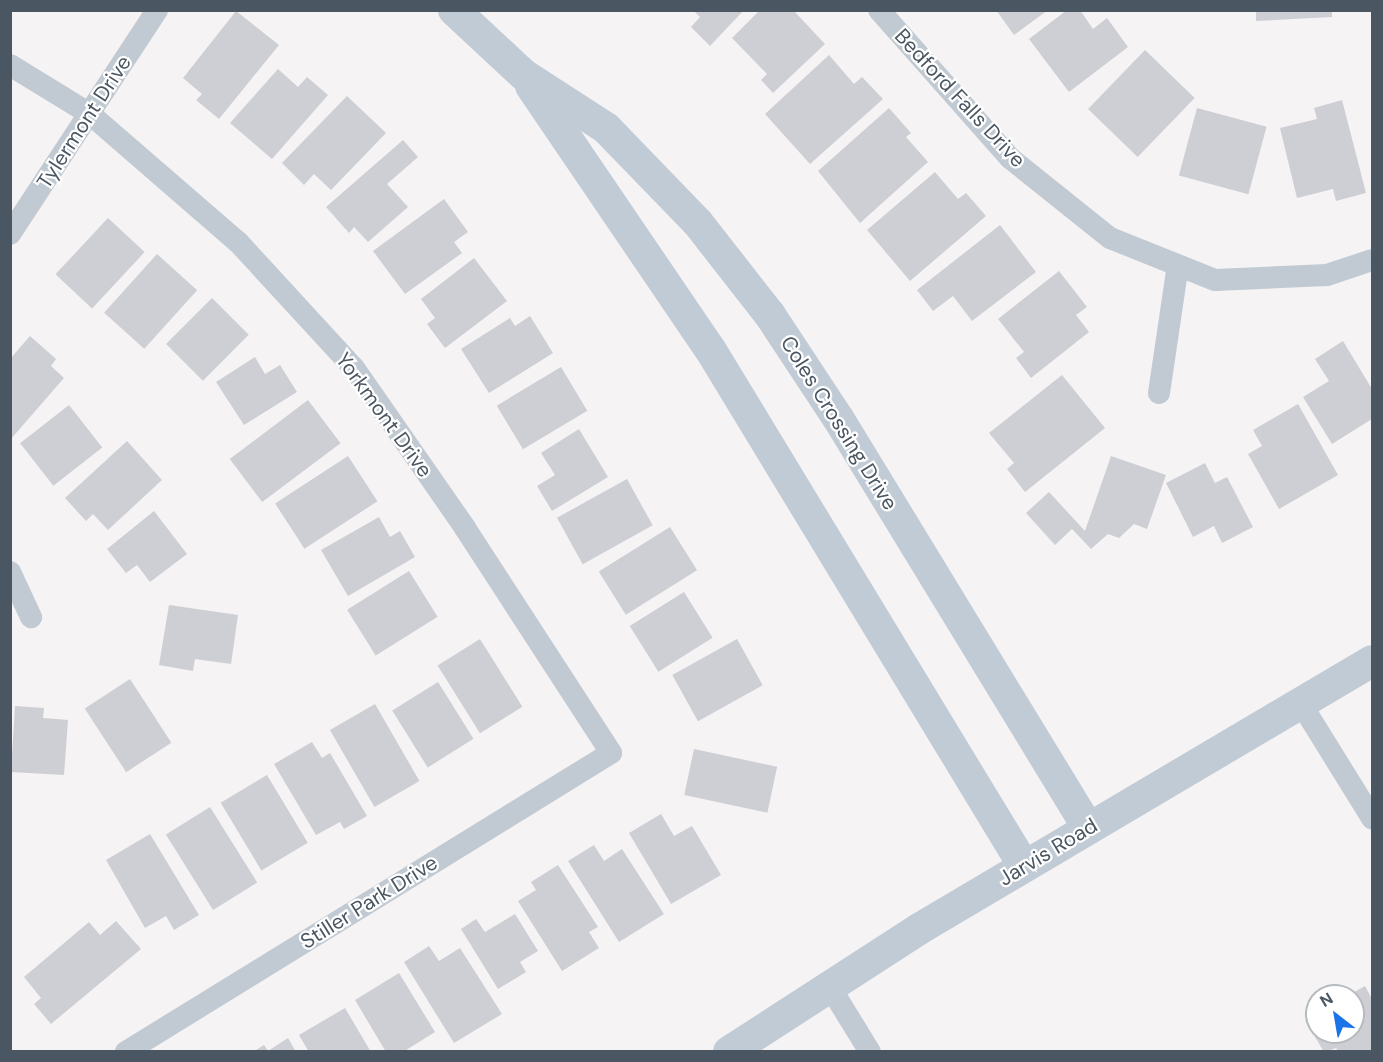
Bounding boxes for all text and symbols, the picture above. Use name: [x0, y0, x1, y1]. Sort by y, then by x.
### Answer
street label: Bedford Falls Drive: [889, 24, 1031, 172]
street label: Tylermont Drive: [32, 51, 136, 193]
street label: Coles Crossing Drive: [775, 331, 903, 515]
street label: Yorkmont Drive: [330, 348, 438, 482]
street label: Jarvis Road: [994, 813, 1102, 891]
street label: Stiller Park Drive: [296, 850, 442, 954]
north arrow: [1305, 984, 1365, 1044]
text: N: [1316, 988, 1337, 1012]

